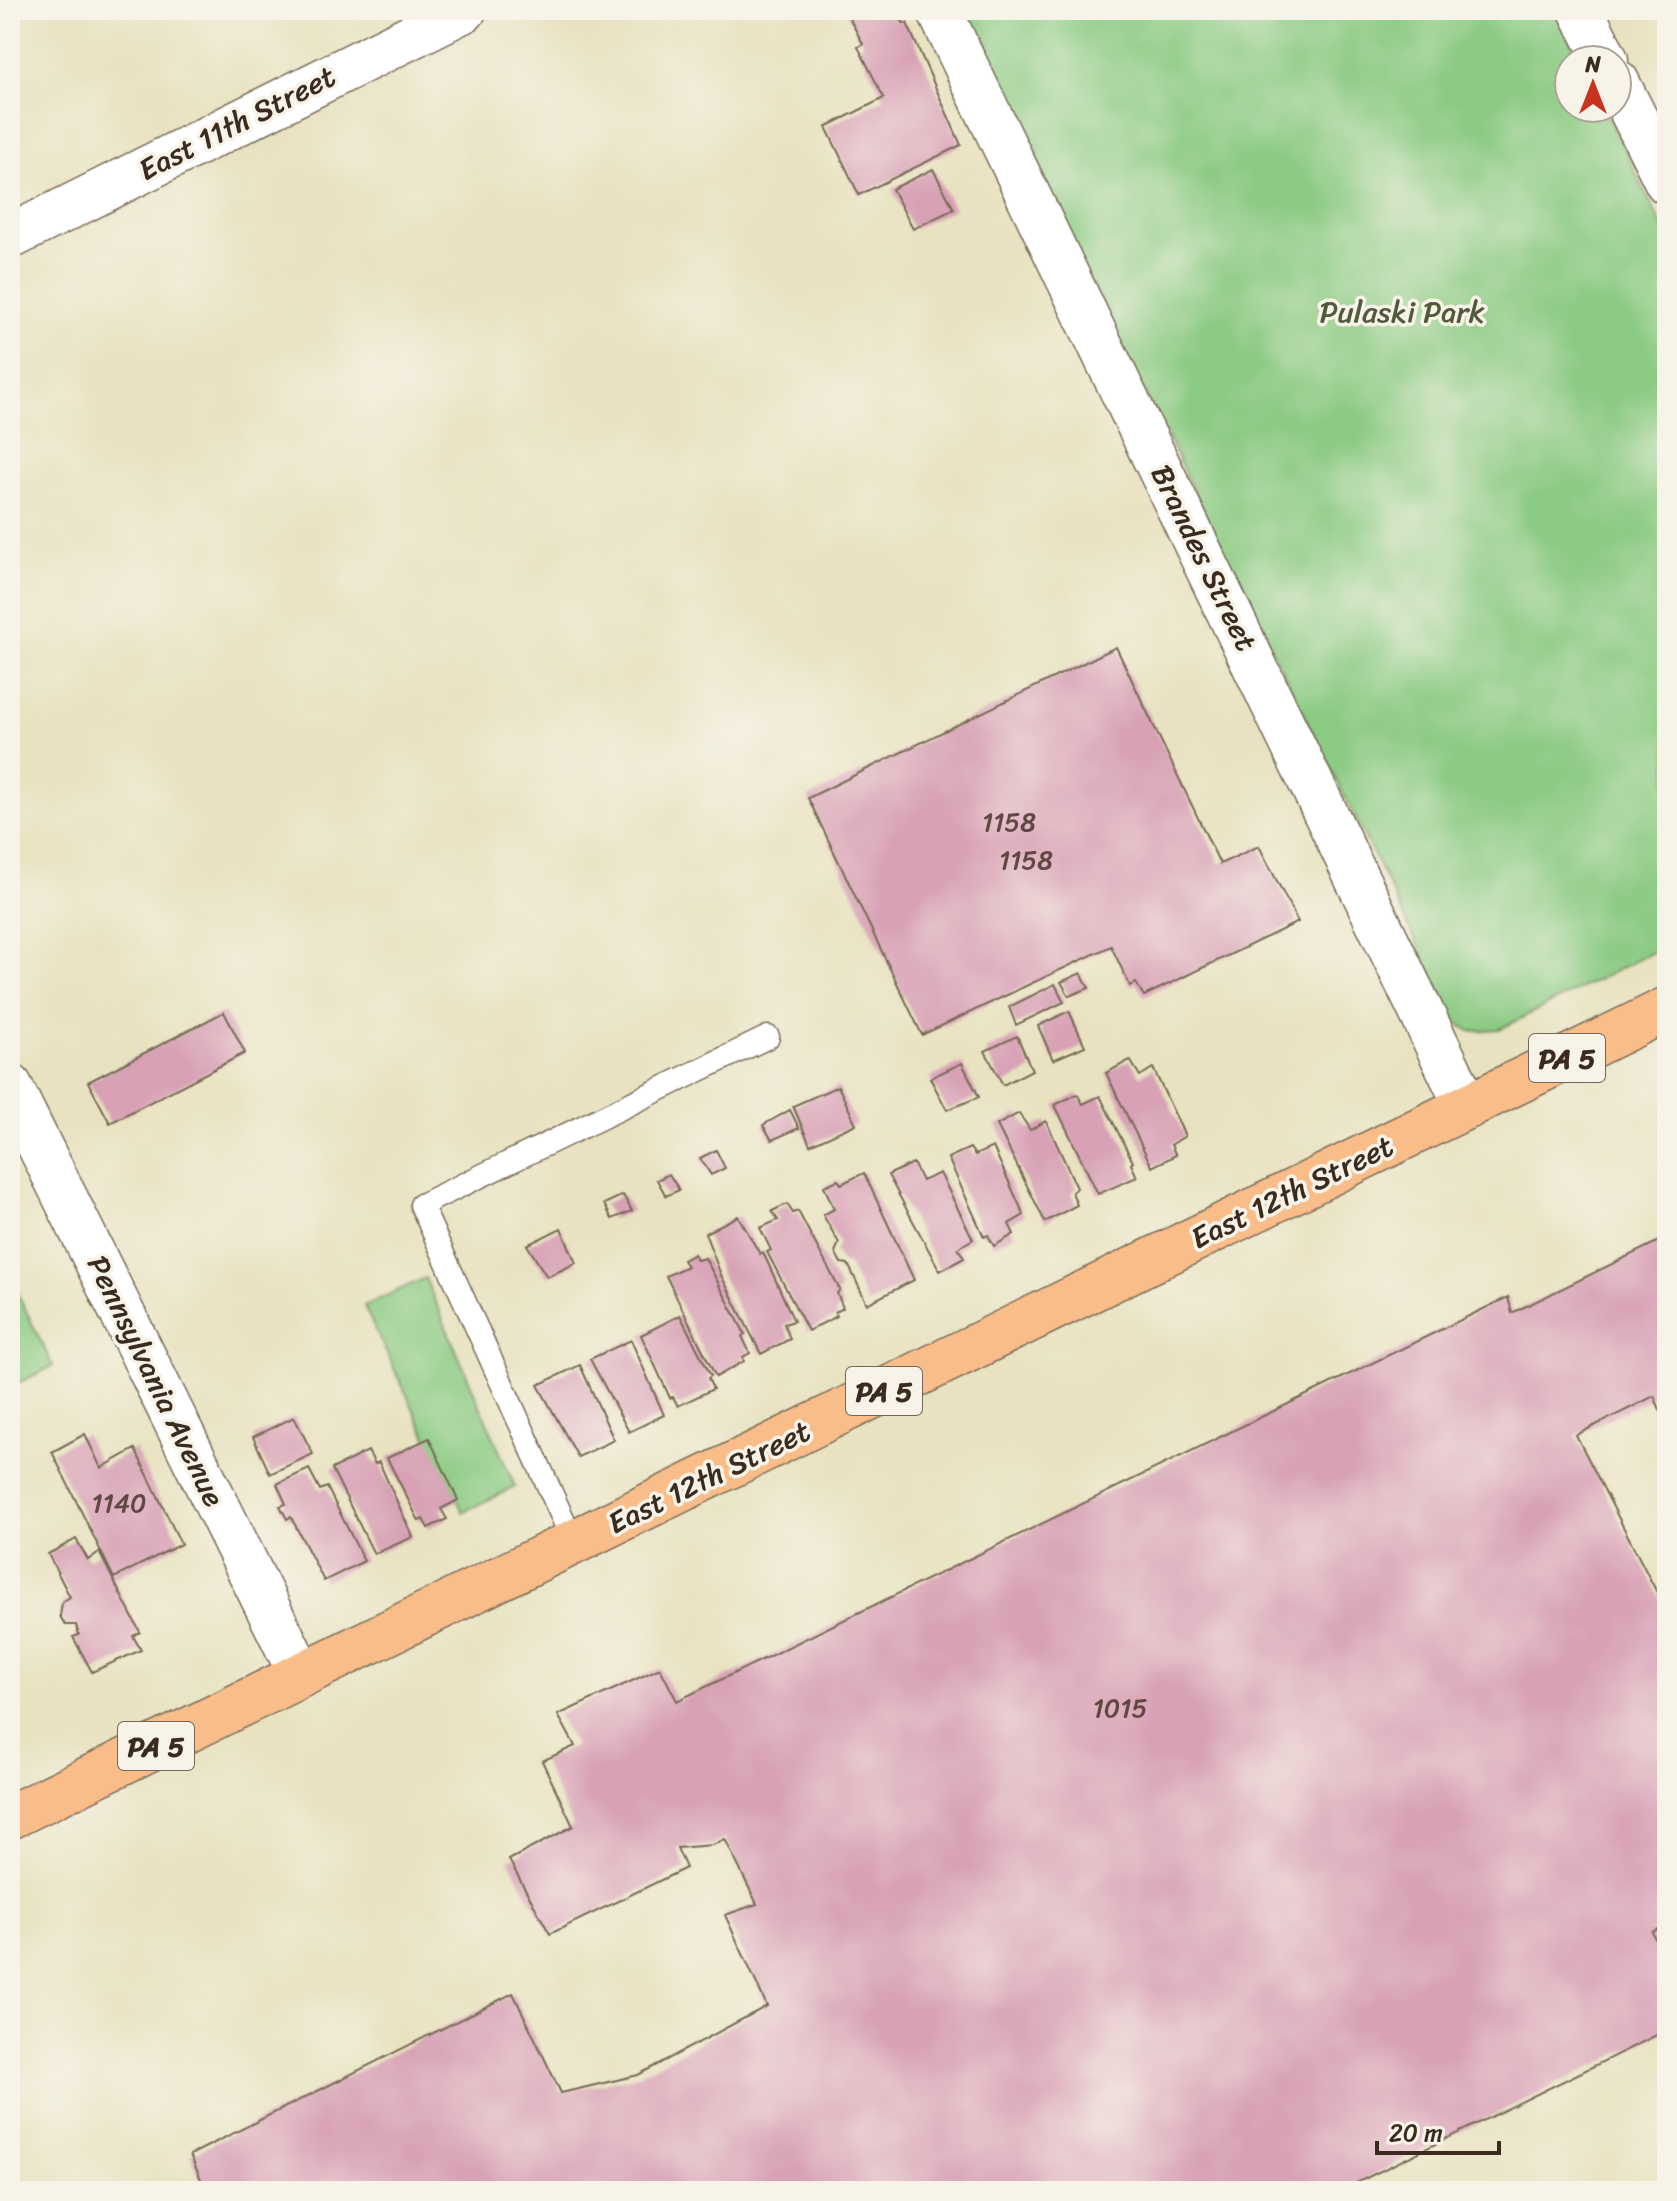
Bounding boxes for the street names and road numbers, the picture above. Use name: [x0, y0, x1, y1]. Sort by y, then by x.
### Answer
street label: East 11th Street: [129, 50, 345, 196]
street label: Brandes Street: [1135, 455, 1273, 661]
road number: PA 5: [1529, 1034, 1605, 1082]
street label: East 12th Street: [1181, 1119, 1403, 1265]
street label: Pennsylvania Avenue: [72, 1246, 240, 1516]
road number: PA 5: [846, 1367, 922, 1415]
street label: East 12th Street: [598, 1404, 820, 1550]
road number: PA 5: [118, 1722, 194, 1770]

